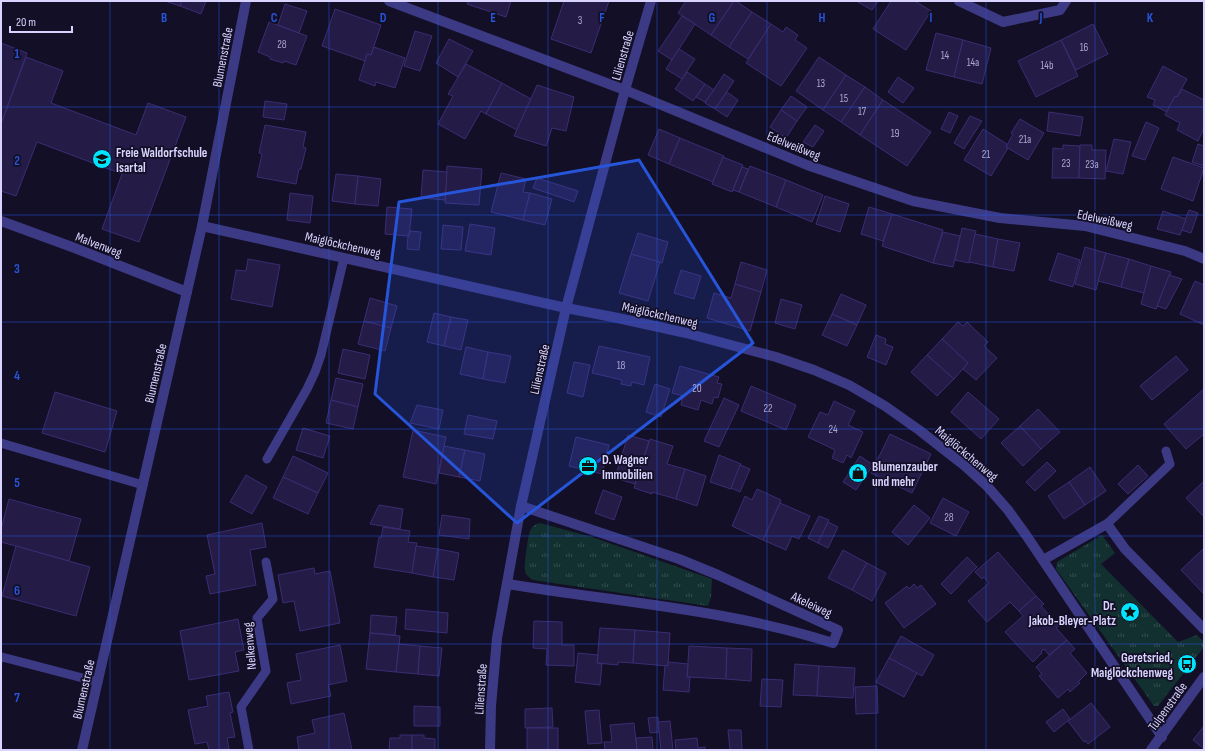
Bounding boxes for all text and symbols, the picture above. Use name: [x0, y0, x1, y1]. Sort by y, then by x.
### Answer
scale bar: [10, 8, 72, 34]
text: B: [161, 10, 167, 26]
text: C: [271, 10, 278, 26]
text: D: [380, 10, 387, 26]
text: E: [490, 10, 496, 26]
text: F: [599, 10, 605, 26]
text: G: [709, 10, 716, 26]
text: H: [819, 10, 826, 26]
text: I: [930, 10, 933, 26]
text: J: [1039, 10, 1043, 26]
text: K: [1147, 10, 1154, 26]
house number: 3: [578, 14, 583, 27]
text: 20 m: [16, 15, 36, 30]
street label: Blumenstraße: [209, 26, 237, 88]
street label: Lilienstraße: [608, 29, 638, 82]
house number: 28: [277, 38, 287, 51]
house number: 16: [1080, 41, 1089, 54]
text: 1: [14, 46, 20, 62]
house number: 14: [941, 49, 950, 62]
house number: 14a: [967, 56, 979, 69]
house number: 14b: [1040, 59, 1054, 72]
house number: 13: [817, 77, 826, 90]
house number: 15: [840, 92, 848, 105]
house number: 17: [858, 105, 867, 118]
house number: 19: [891, 127, 899, 140]
street label: Edelweißweg: [765, 128, 823, 164]
house number: 21a: [1019, 133, 1031, 146]
place label: Freie Waldorfschule Isartal: [116, 145, 208, 176]
school or university icon: Freie Waldorfschule Isartal: [91, 148, 113, 170]
house number: 21: [982, 148, 990, 161]
text: 2: [14, 153, 20, 169]
house number: 23: [1061, 157, 1071, 170]
house number: 23a: [1085, 158, 1099, 171]
street label: Edelweißweg: [1076, 206, 1134, 234]
street label: Maiglöckchenweg: [303, 228, 382, 261]
street label: Malvenweg: [73, 229, 124, 261]
text: 3: [14, 261, 20, 277]
street label: Maiglöckchenweg: [620, 298, 699, 331]
street label: Blumenstraße: [141, 342, 171, 405]
street label: Lilienstraße: [526, 343, 554, 396]
house number: 18: [617, 359, 626, 372]
text: 4: [14, 368, 20, 384]
house number: 20: [692, 382, 702, 395]
house number: 22: [763, 402, 773, 415]
house number: 24: [828, 423, 838, 436]
street label: Maiglöckchenweg: [932, 423, 1001, 485]
place label: D. Wagner Immobilien: [602, 452, 653, 483]
office icon: D. Wagner Immobilien: [577, 455, 599, 477]
place label: Blumenzauber und mehr: [872, 459, 938, 490]
shop icon: Blumenzauber und mehr: [847, 462, 869, 484]
text: 5: [14, 475, 20, 491]
house number: 28: [944, 511, 954, 524]
text: 6: [14, 583, 20, 599]
street label: Akeleiweg: [788, 588, 835, 621]
place label: Dr. Jakob-Bleyer-Platz: [1028, 598, 1116, 629]
place icon: Dr. Jakob-Bleyer-Platz: [1119, 601, 1141, 623]
street label: Nelkenweg: [240, 622, 260, 670]
place label: Geretsried, Maiglöckchenweg: [1091, 650, 1174, 681]
bus stop icon: Geretsried, Maiglöckchenweg: [1176, 653, 1198, 675]
street label: Blumenstraße: [69, 658, 99, 721]
street label: Lilienstraße: [471, 663, 491, 715]
street label: Tulpenstraße: [1145, 679, 1191, 734]
text: 7: [14, 690, 20, 706]

